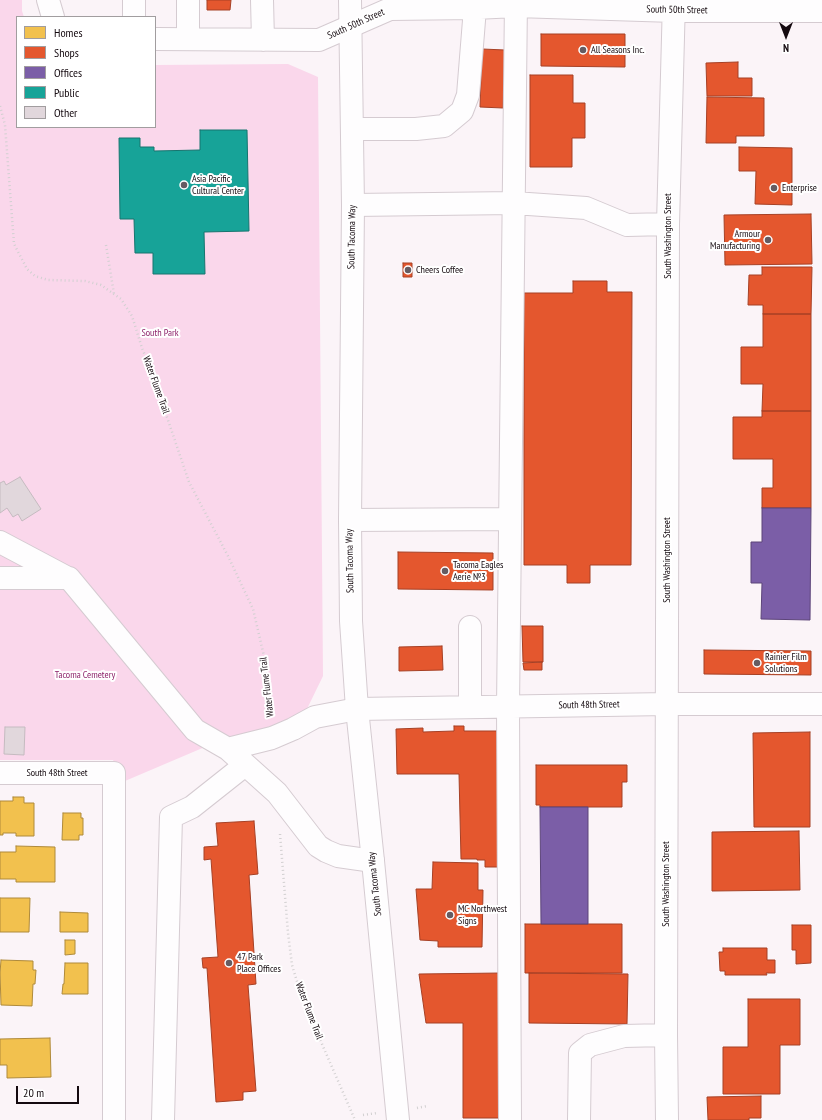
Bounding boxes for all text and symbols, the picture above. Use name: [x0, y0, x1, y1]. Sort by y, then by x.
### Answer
street label: South 50th Street: [646, 3, 708, 17]
street label: South 50th Street: [326, 6, 386, 42]
legend: [16, 16, 156, 128]
north arrow: [766, 16, 806, 56]
text: Homes: [54, 25, 82, 40]
text: N: [783, 41, 789, 55]
place label: All Seasons Inc.: [591, 44, 645, 56]
text: Shops: [54, 45, 79, 60]
marker: All Seasons Inc.: [578, 45, 588, 55]
text: Offices: [54, 65, 82, 80]
text: Public: [54, 85, 79, 100]
text: Other: [54, 105, 77, 120]
place label: Asia Pacific Cultural Center: [192, 173, 244, 196]
marker: Asia Pacific Cultural Center: [179, 180, 189, 190]
place label: Enterprise: [782, 182, 817, 194]
marker: Enterprise: [769, 183, 779, 193]
street label: South Washington Street: [662, 193, 674, 279]
street label: South Tacoma Way: [345, 205, 359, 269]
place label: Armour Manufacturing: [710, 228, 760, 252]
marker: Armour Manufacturing: [763, 235, 773, 245]
place label: Cheers Coffee: [416, 264, 463, 276]
marker: Cheers Coffee: [403, 265, 413, 275]
park label: South Park: [141, 327, 179, 339]
street label: Water Flume Trail: [140, 355, 172, 415]
street label: South Washington Street: [661, 517, 673, 603]
street label: South Tacoma Way: [343, 529, 357, 593]
place label: Tacoma Eagles Aerie №3: [453, 559, 503, 582]
marker: Tacoma Eagles Aerie №3: [440, 566, 450, 576]
place label: Rainier Film Solutions: [765, 651, 807, 674]
street label: Water Flume Trail: [257, 656, 277, 718]
marker: Rainier Film Solutions: [752, 658, 762, 668]
park label: Tacoma Cemetery: [55, 669, 115, 681]
street label: South 48th Street: [558, 698, 620, 712]
street label: South 48th Street: [26, 767, 88, 779]
street label: South Washington Street: [660, 841, 672, 927]
street label: South Tacoma Way: [366, 851, 384, 917]
place label: MC Northwest Signs: [458, 903, 507, 926]
marker: MC Northwest Signs: [445, 910, 455, 920]
place label: 47 Park Place Offices: [237, 951, 281, 974]
marker: 47 Park Place Offices: [224, 958, 234, 968]
street label: Water Flume Trail: [293, 981, 325, 1041]
scale bar: [18, 1078, 81, 1104]
text: 20 m: [23, 1085, 44, 1100]

